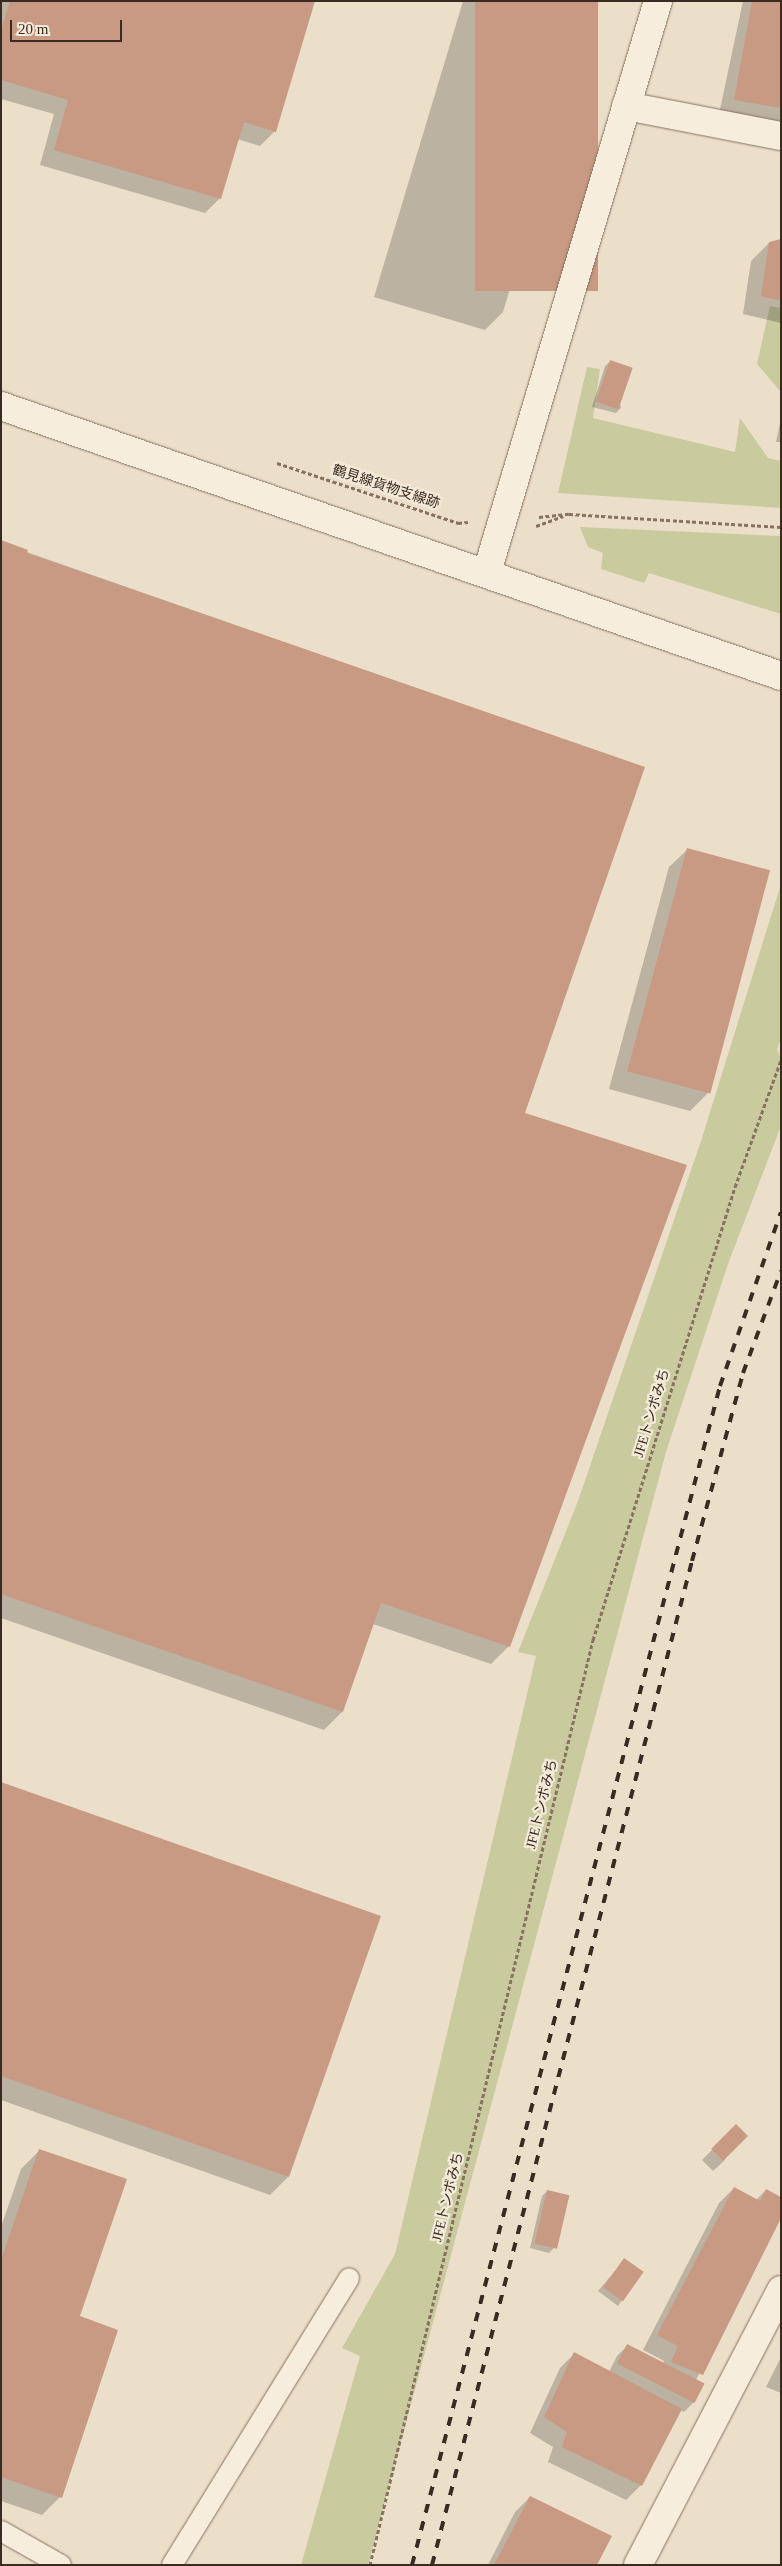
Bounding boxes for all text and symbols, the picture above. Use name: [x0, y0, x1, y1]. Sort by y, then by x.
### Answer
scale bar: [12, 10, 125, 42]
text: 20 m: [18, 21, 48, 37]
street label: 鶴見線貨物支線跡: [330, 462, 442, 512]
street label: JFEトンボみち: [631, 1367, 673, 1459]
street label: JFEトンボみち: [523, 1757, 561, 1851]
street label: JFEトンボみち: [429, 2150, 467, 2244]

